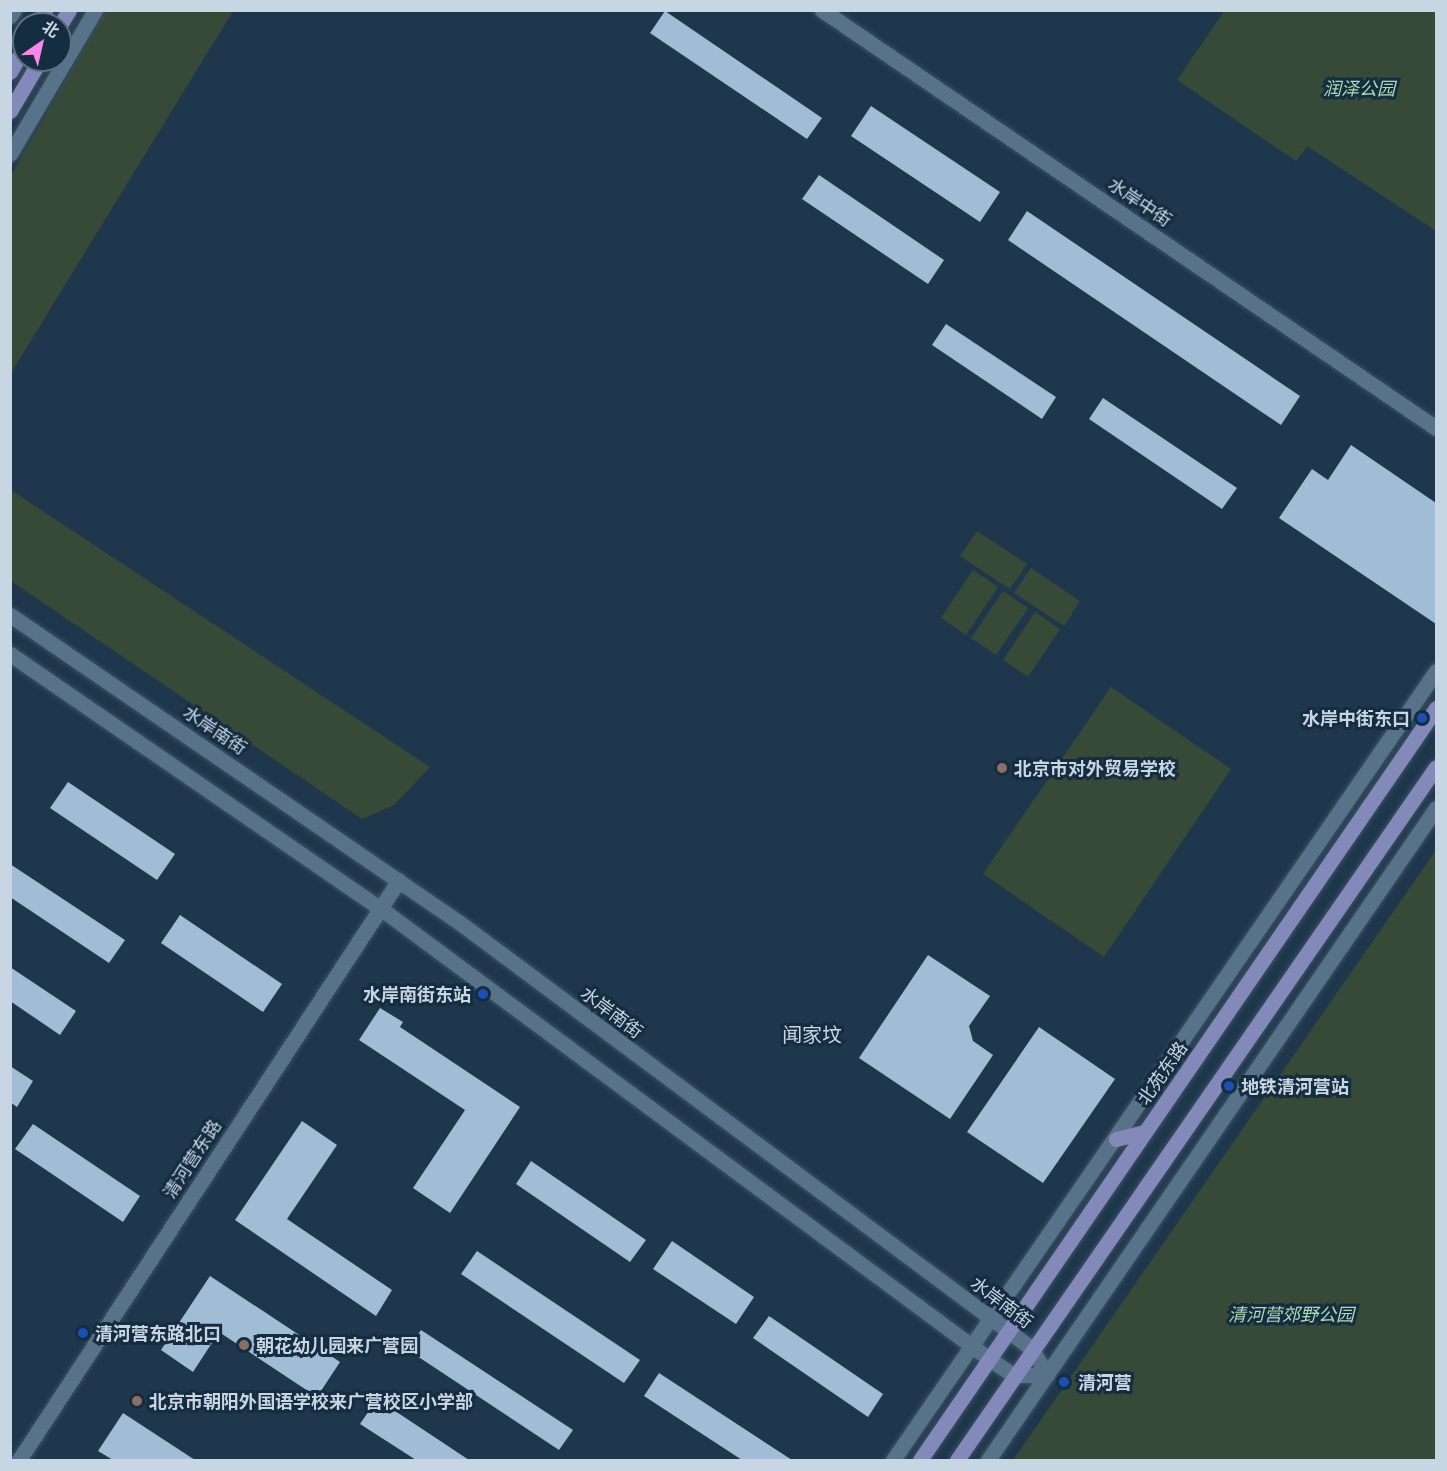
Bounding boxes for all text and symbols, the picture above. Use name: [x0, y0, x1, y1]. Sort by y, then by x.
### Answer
north arrow: [12, 12, 72, 72]
text: 北: [38, 15, 64, 42]
park label: 润泽公园: [1323, 77, 1395, 99]
street label: 水岸中街: [1104, 173, 1176, 231]
street label: 水岸南街: [179, 701, 251, 759]
place label: 水岸中街东口: [1302, 707, 1410, 729]
marker: 水岸中街东口: [1415, 711, 1429, 725]
place label: 北京市对外贸易学校: [1014, 757, 1176, 779]
marker: 北京市对外贸易学校: [995, 761, 1009, 775]
street label: 水岸南街: [577, 982, 647, 1042]
place label: 水岸南街东站: [363, 983, 471, 1005]
marker: 水岸南街东站: [476, 987, 490, 1001]
district label: 闻家坟: [782, 1022, 842, 1046]
street label: 北苑东路: [1133, 1037, 1191, 1109]
place label: 地铁清河营站: [1241, 1075, 1349, 1097]
marker: 地铁清河营站: [1222, 1079, 1236, 1093]
street label: 清河营东路: [158, 1115, 226, 1203]
street label: 水岸南街: [967, 1272, 1037, 1332]
park label: 清河营郊野公园: [1228, 1303, 1354, 1325]
place label: 清河营东路北口: [95, 1322, 221, 1344]
marker: 清河营东路北口: [76, 1326, 90, 1340]
place label: 朝花幼儿园来广营园: [256, 1334, 418, 1356]
marker: 朝花幼儿园来广营园: [237, 1338, 251, 1352]
place label: 清河营: [1078, 1371, 1132, 1393]
marker: 清河营: [1055, 1373, 1073, 1391]
place label: 北京市朝阳外国语学校来广营校区小学部: [149, 1390, 473, 1412]
marker: 北京市朝阳外国语学校来广营校区小学部: [130, 1394, 144, 1408]

